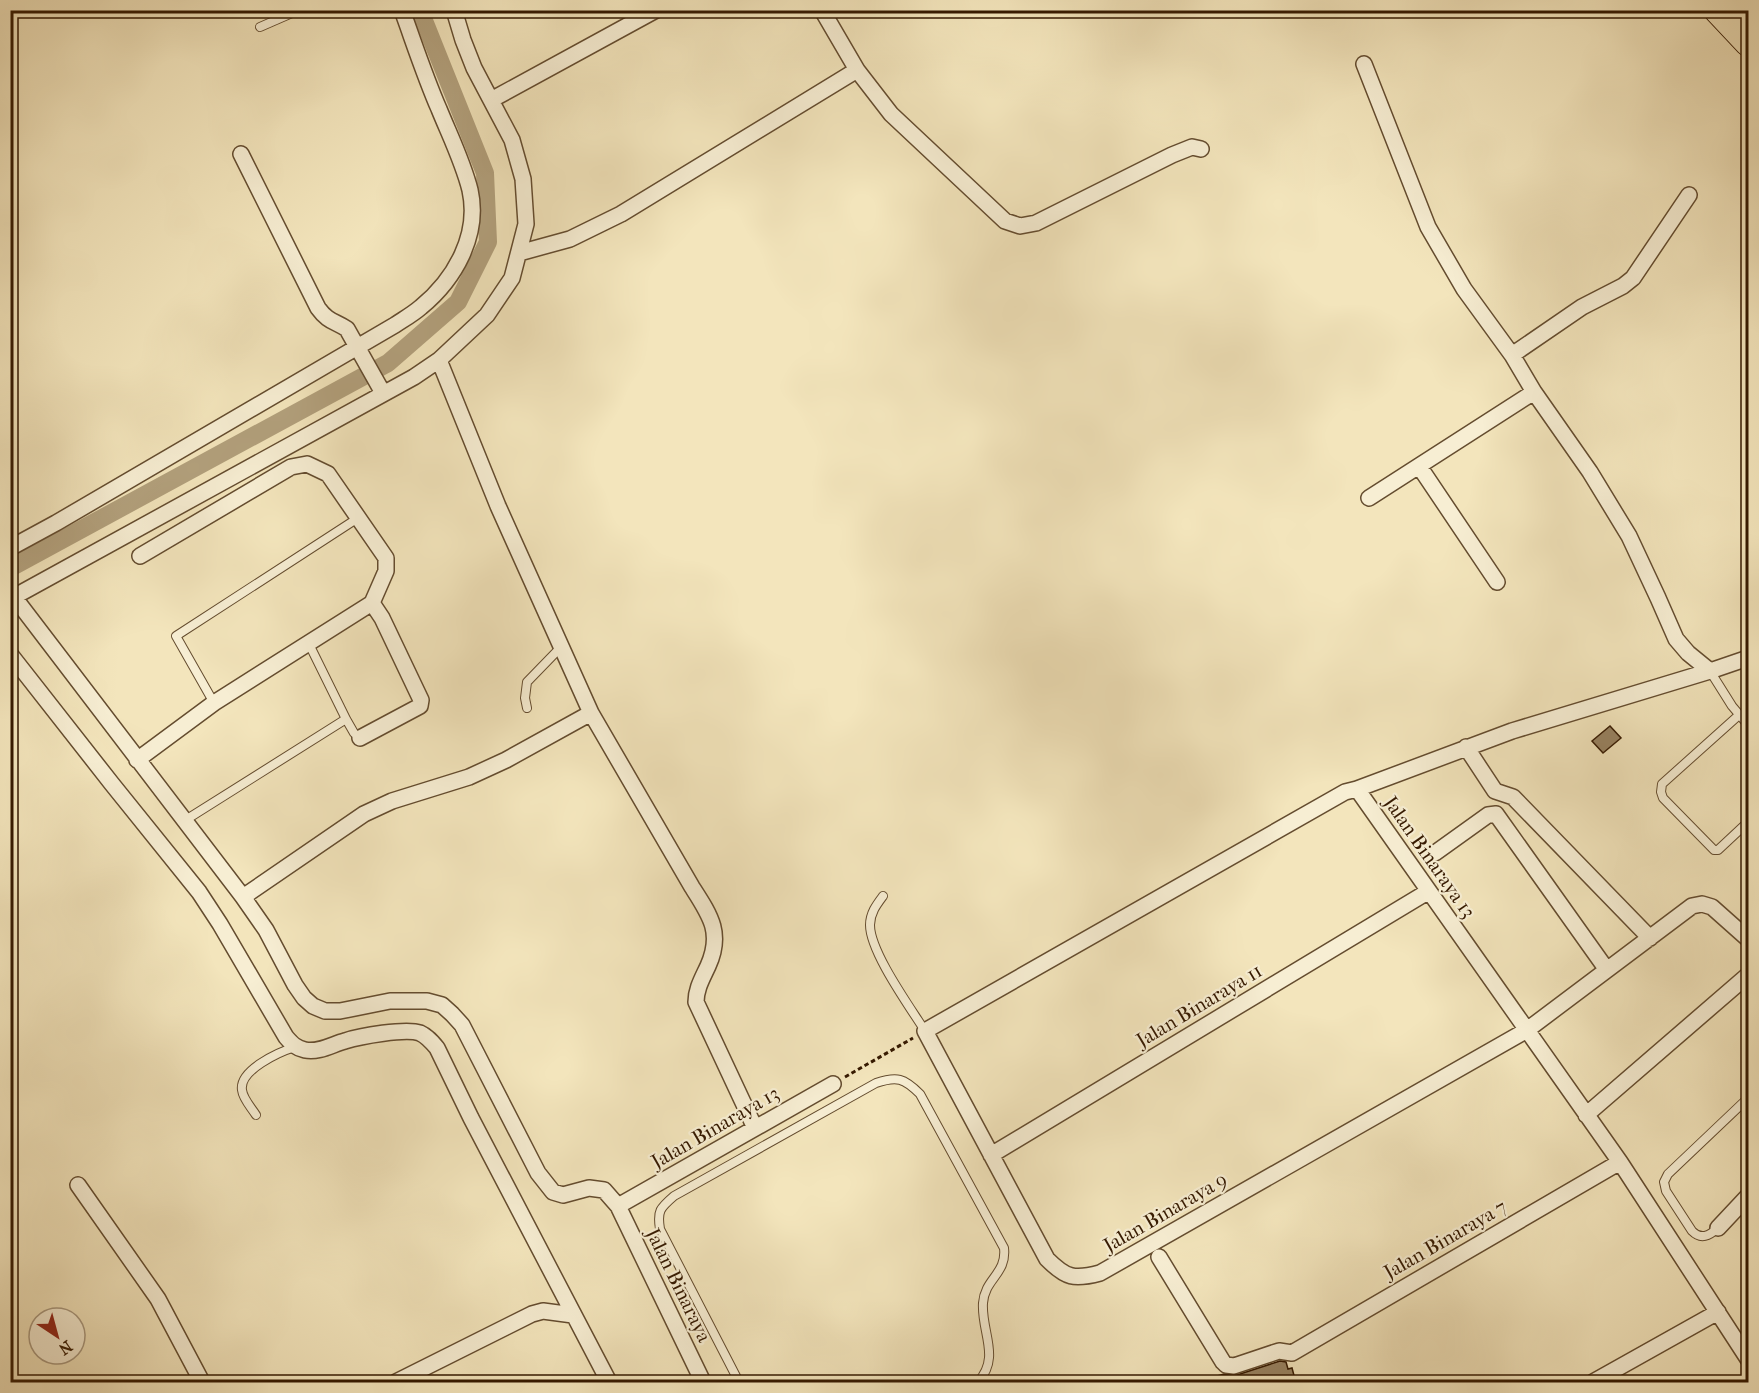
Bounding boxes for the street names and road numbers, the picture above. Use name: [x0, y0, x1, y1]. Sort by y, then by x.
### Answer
street label: Jalan Binaraya 13: [1378, 790, 1480, 923]
street label: Jalan Binaraya 11: [1131, 959, 1266, 1053]
street label: Jalan Binaraya 13: [646, 1082, 783, 1174]
street label: Jalan Binaraya 9: [1098, 1168, 1231, 1258]
street label: Jalan Binaraya 7: [1378, 1195, 1511, 1285]
street label: Jalan Binaraya: [640, 1223, 716, 1347]

